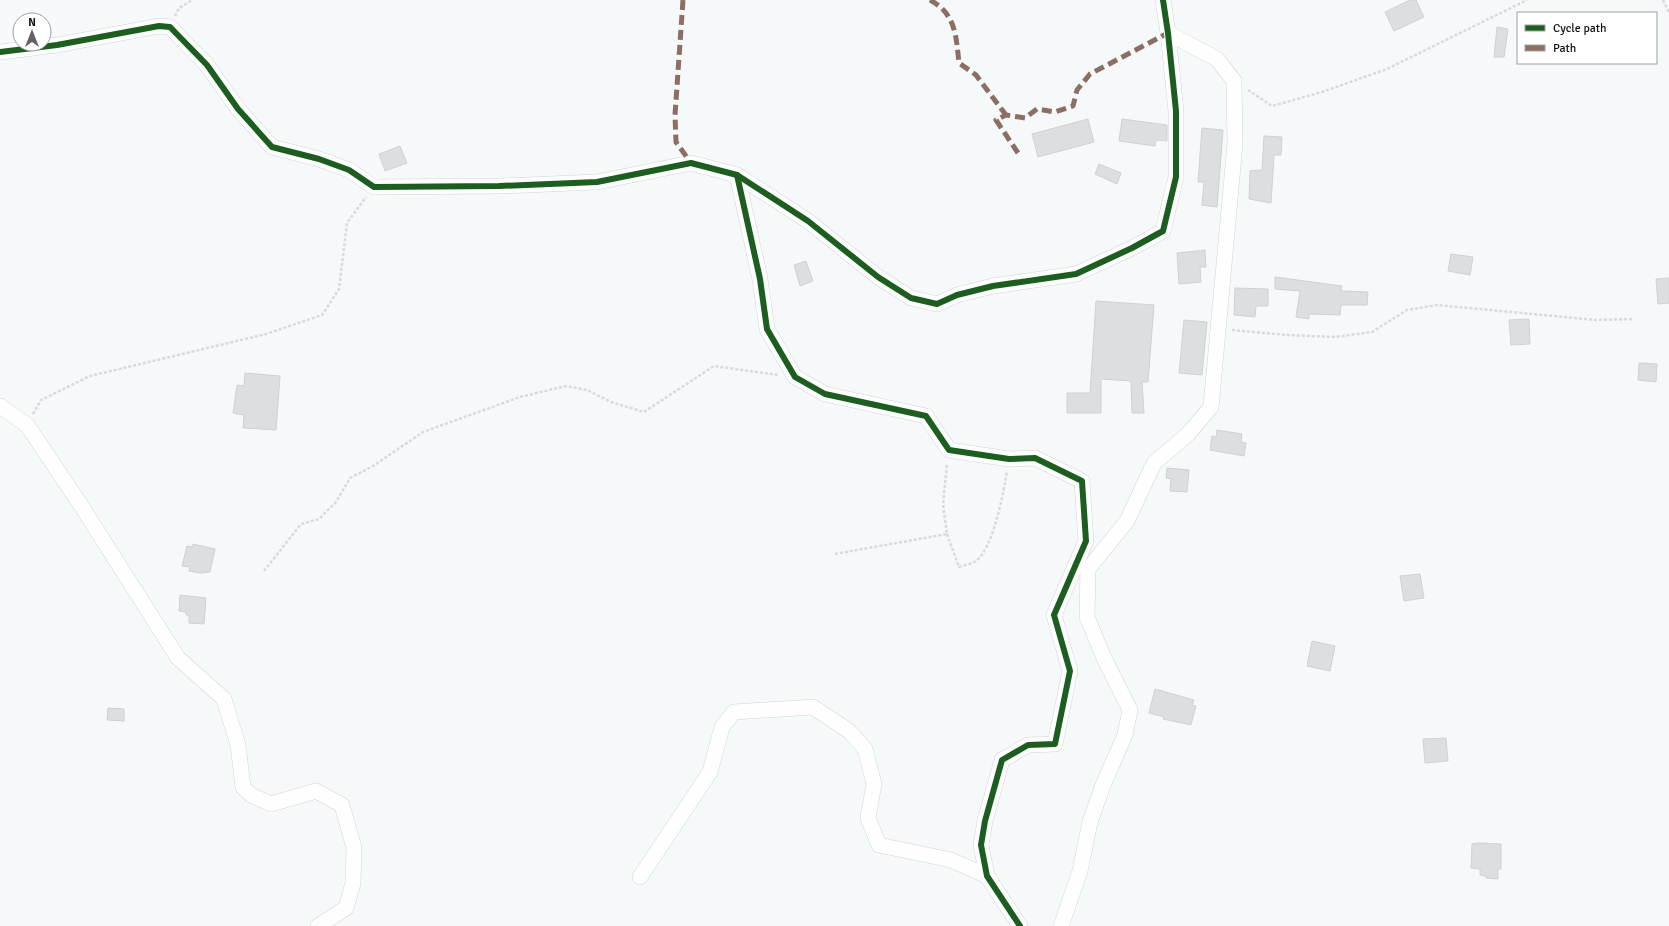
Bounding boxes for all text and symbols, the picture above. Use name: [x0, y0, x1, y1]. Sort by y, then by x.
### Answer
north arrow: [12, 12, 52, 52]
legend: [1517, 12, 1657, 64]
text: N: [28, 16, 36, 29]
text: Cycle path: [1553, 21, 1606, 36]
text: Path: [1553, 41, 1576, 56]

